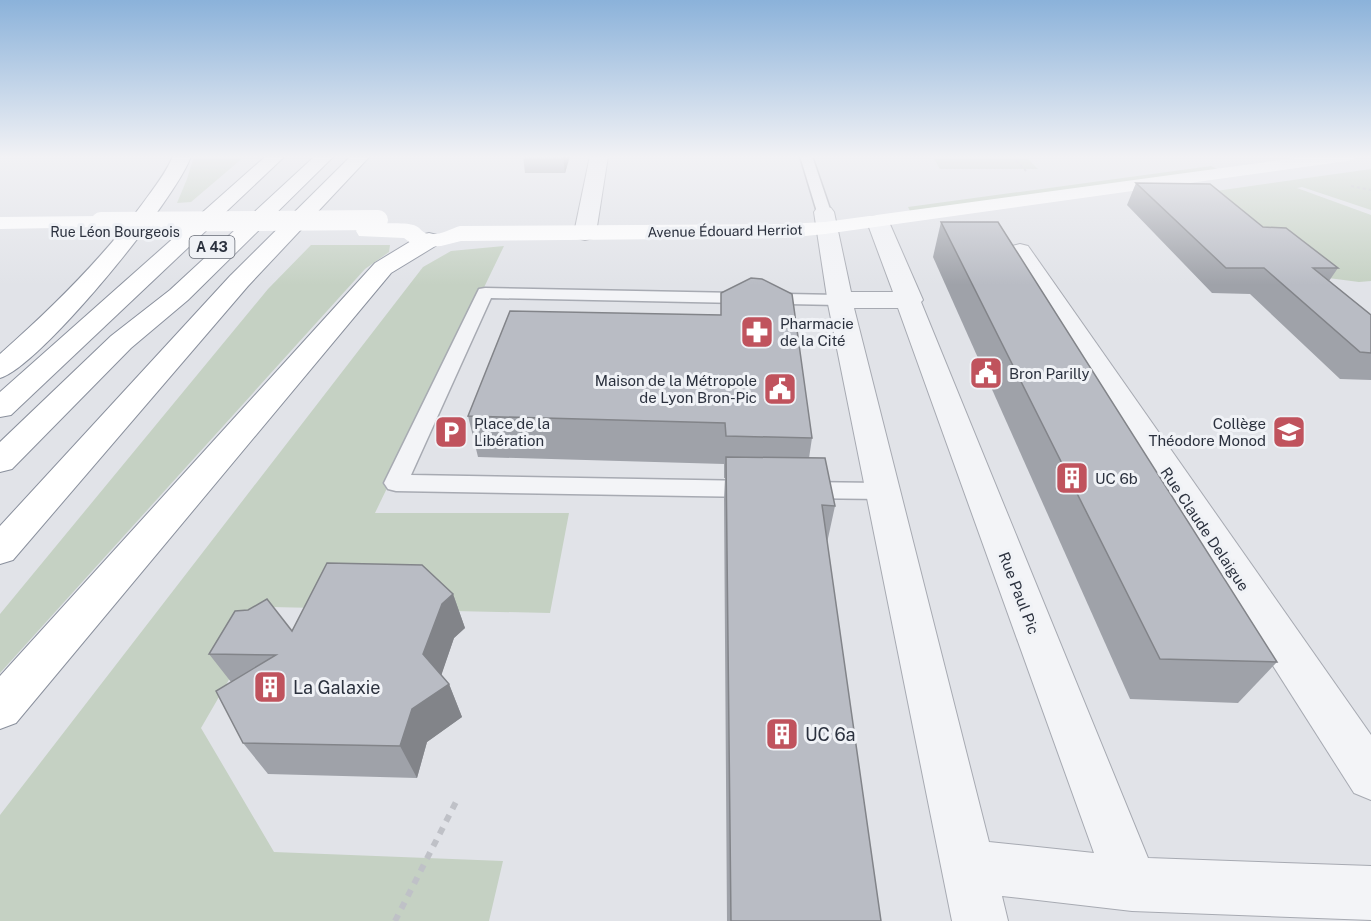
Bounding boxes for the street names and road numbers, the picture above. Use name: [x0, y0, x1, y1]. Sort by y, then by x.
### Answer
street label: Avenue Édouard Herriot: [647, 221, 803, 240]
street label: Rue Léon Bourgeois: [50, 224, 180, 240]
road number: A 43: [190, 236, 234, 258]
street label: Rue Claude Delaigue: [1157, 464, 1253, 594]
street label: Rue Paul Pic: [995, 549, 1043, 637]

